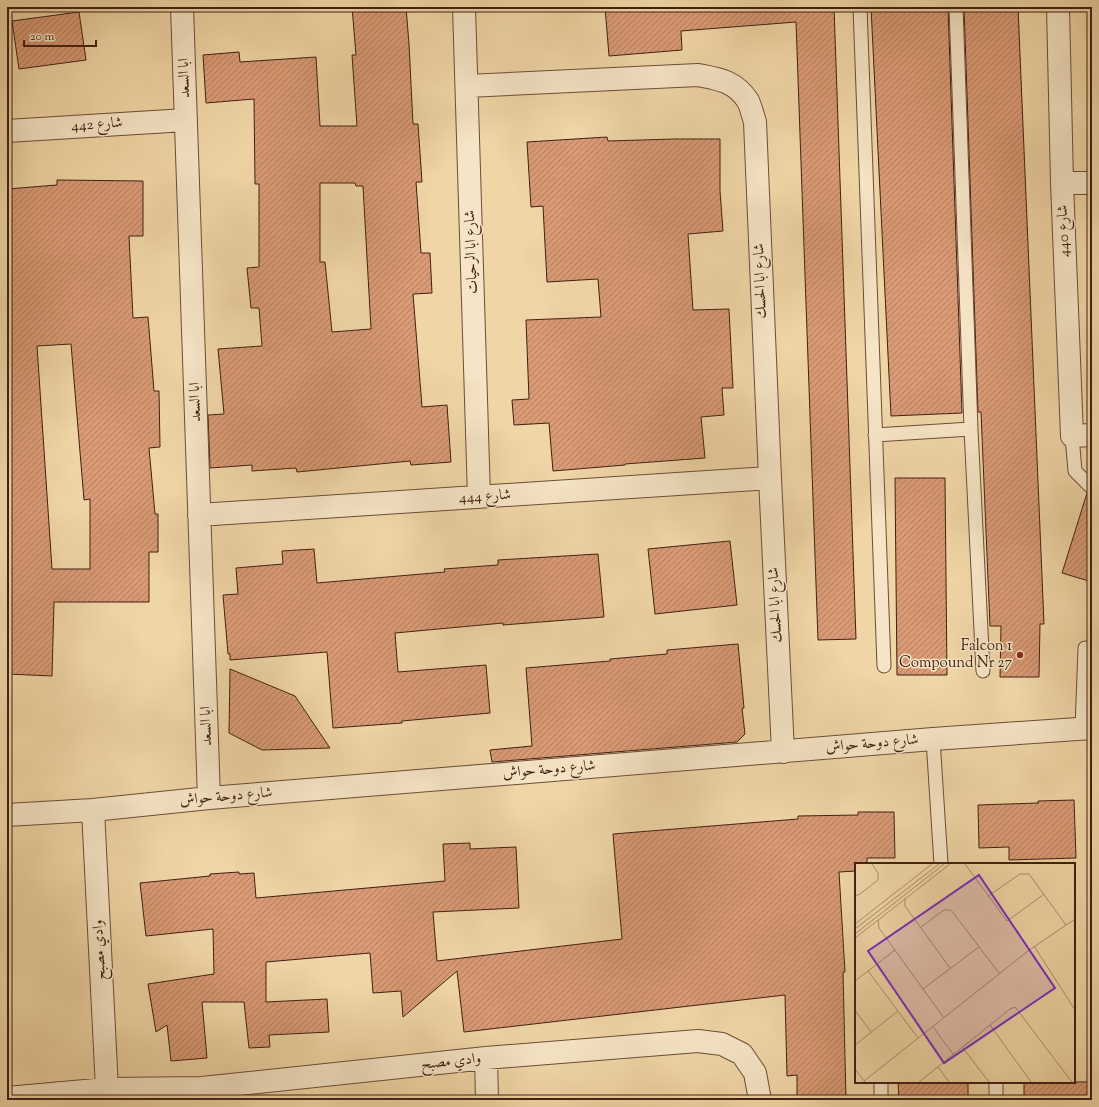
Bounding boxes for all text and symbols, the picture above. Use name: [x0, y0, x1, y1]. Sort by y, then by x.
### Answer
scale bar: [24, 22, 96, 48]
text: 20 m: [30, 28, 55, 46]
street label: ابا السعد: [174, 58, 196, 98]
street label: شارع 442: [71, 113, 123, 138]
street label: شارع 440: [1053, 205, 1076, 257]
street label: شارع ابا الرحيات: [460, 210, 485, 294]
street label: شارع ابا الحسك: [749, 243, 774, 319]
street label: ابا السعد: [185, 382, 207, 422]
street label: شارع 444: [458, 485, 512, 510]
street label: شارع ابا الحسك: [764, 567, 789, 643]
place label: Falcon 1 Compound Nr 27: [899, 636, 1012, 674]
marker: Falcon 1 Compound Nr 27: [1015, 650, 1025, 660]
street label: ابا السعد: [196, 706, 218, 746]
street label: شارع دوحة حواش: [825, 729, 919, 760]
street label: شارع دوحة حواش: [502, 755, 596, 786]
street label: شارع دوحة حواش: [179, 782, 273, 813]
inset map: [855, 863, 1075, 1083]
street label: وادي مصبح: [88, 919, 114, 981]
street label: وادي مصبح: [420, 1048, 482, 1078]

